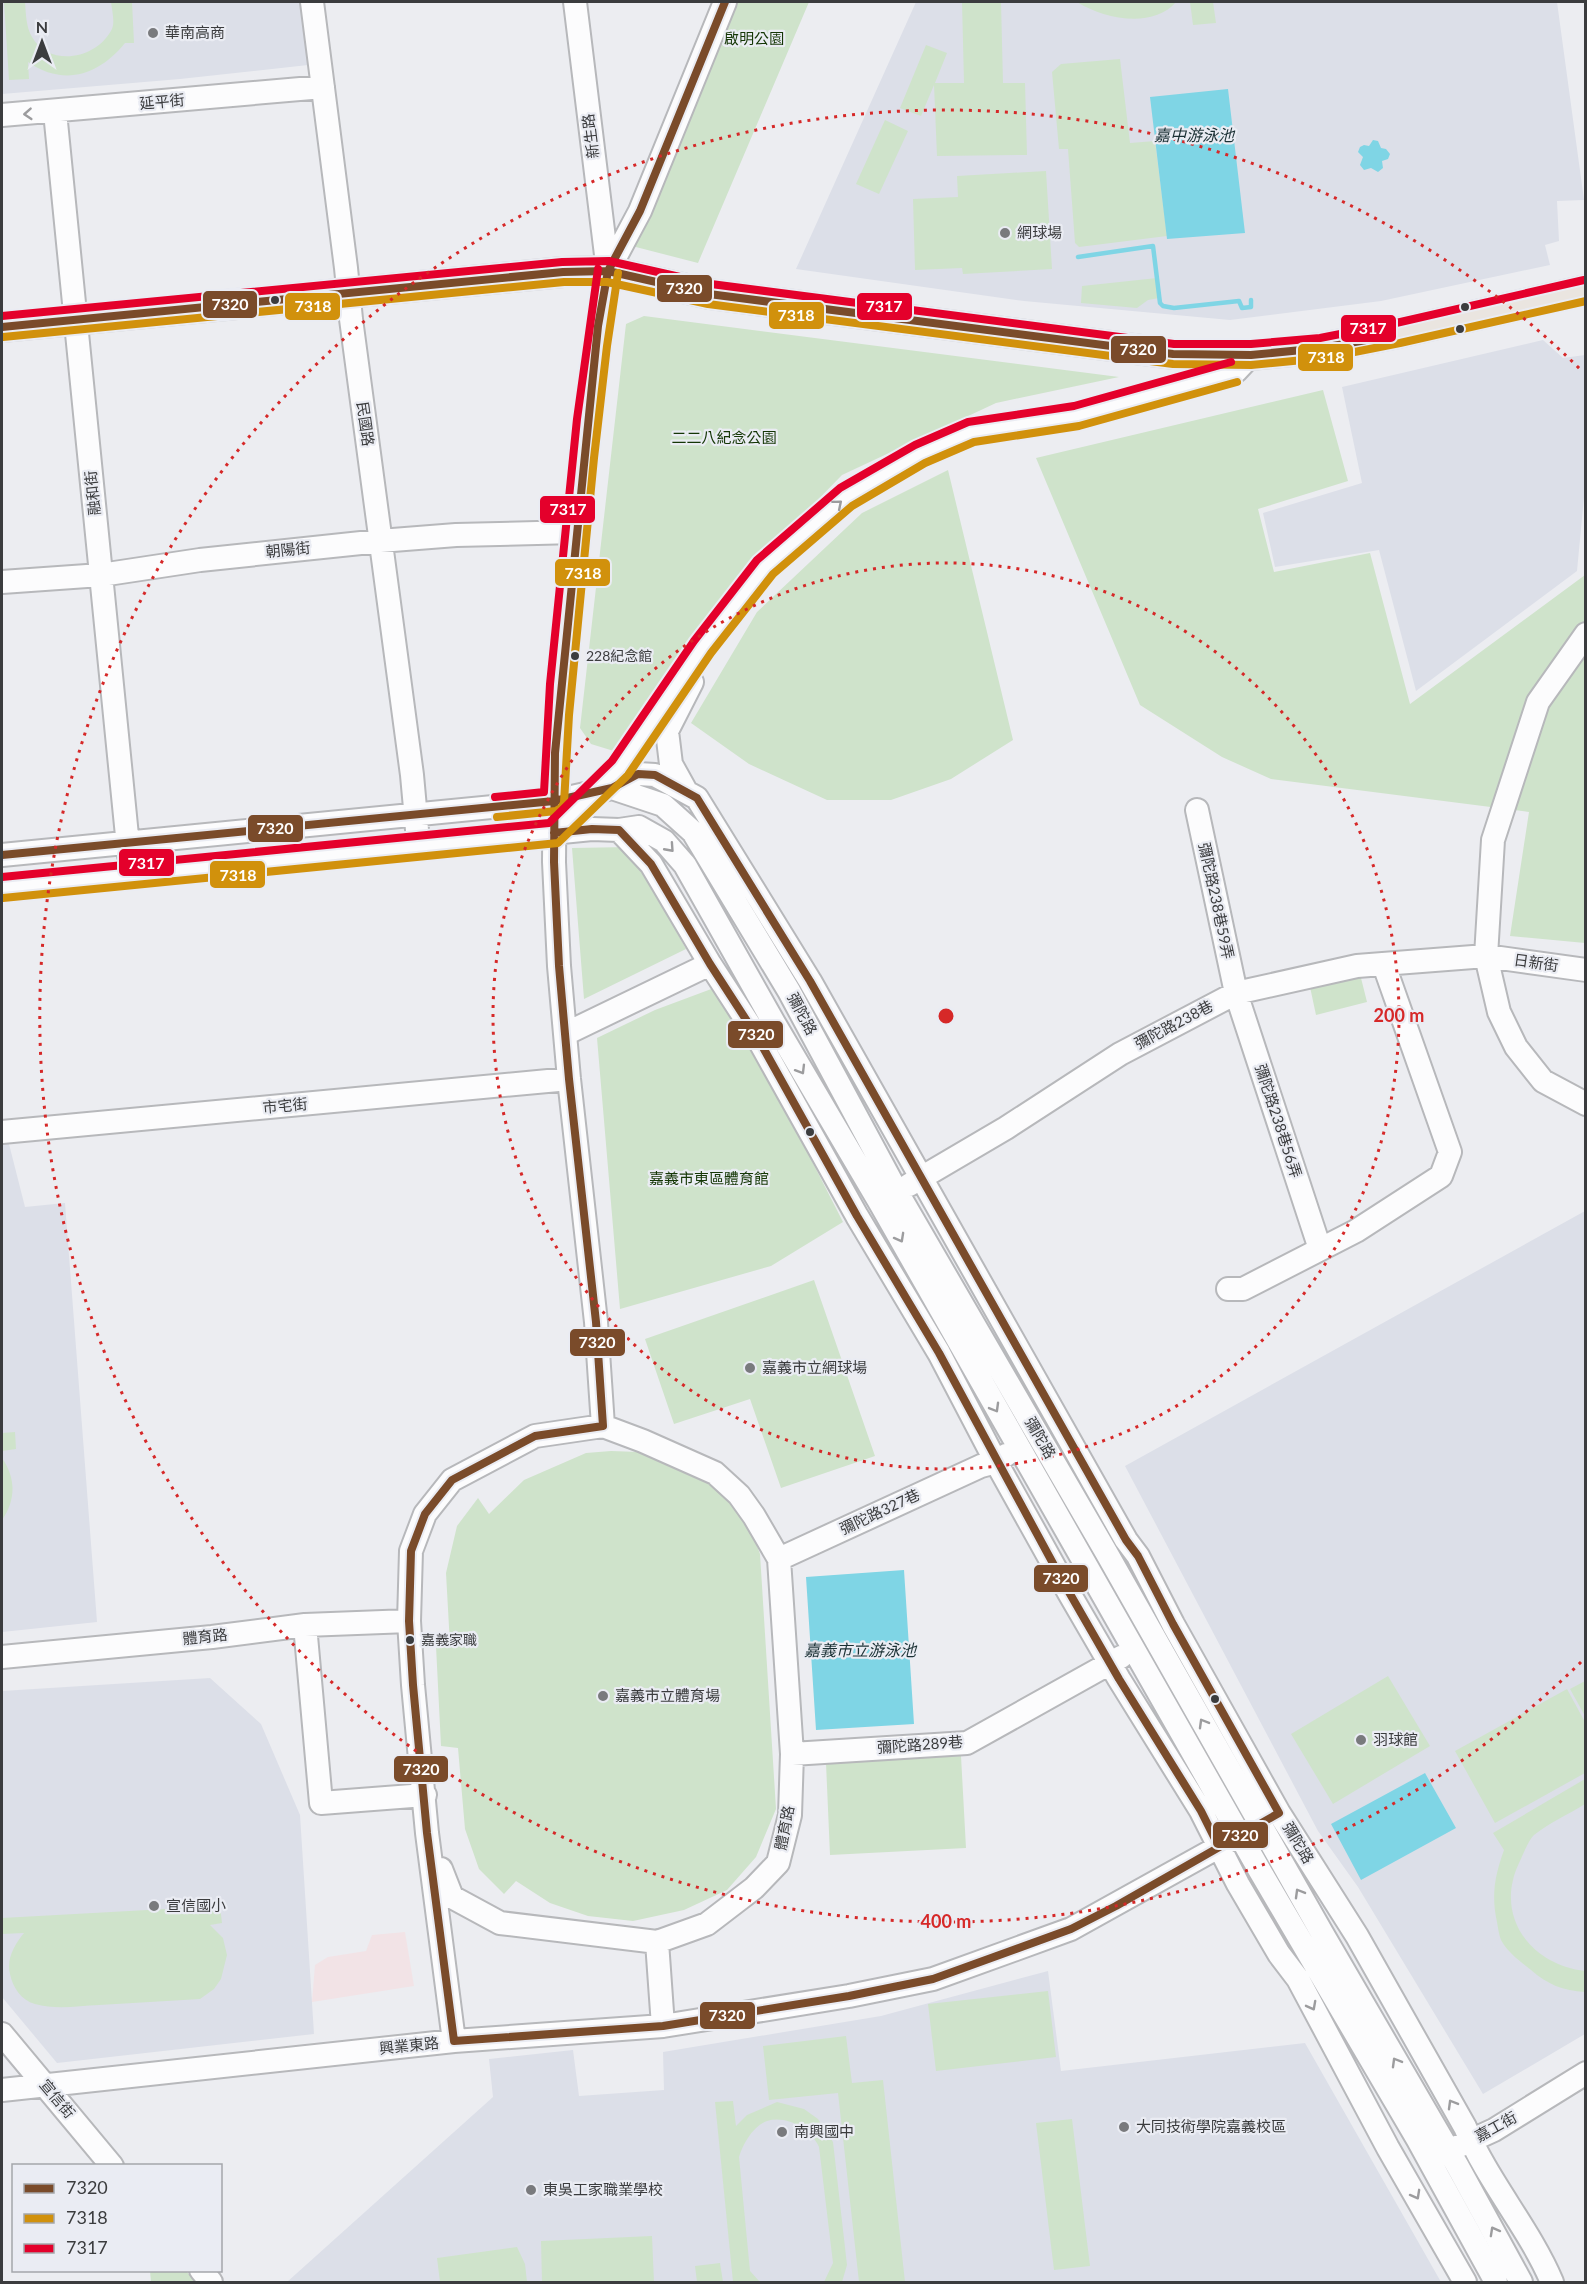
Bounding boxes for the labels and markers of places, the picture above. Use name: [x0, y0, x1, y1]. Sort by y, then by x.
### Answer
place label: 華南高商: [165, 23, 225, 41]
marker: 華南高商: [146, 26, 160, 40]
place label: 網球場: [1017, 223, 1062, 241]
marker: 網球場: [998, 226, 1012, 240]
unlabelled marker: [269, 294, 281, 306]
unlabelled marker: [1459, 301, 1471, 313]
unlabelled marker: [1454, 323, 1466, 335]
place label: 228紀念館: [586, 647, 652, 664]
marker: 228紀念館: [569, 650, 581, 662]
centre of rings: [936, 1006, 956, 1026]
unlabelled marker: [804, 1126, 816, 1138]
place label: 嘉義市立網球場: [762, 1358, 867, 1376]
marker: 嘉義市立網球場: [743, 1361, 757, 1375]
place label: 嘉義家職: [421, 1631, 477, 1648]
marker: 嘉義家職: [404, 1634, 416, 1646]
place label: 嘉義市立體育場: [615, 1686, 720, 1704]
marker: 嘉義市立體育場: [596, 1689, 610, 1703]
unlabelled marker: [1209, 1693, 1221, 1705]
place label: 羽球館: [1373, 1730, 1418, 1748]
marker: 羽球館: [1354, 1733, 1368, 1747]
place label: 宣信國小: [166, 1896, 226, 1914]
marker: 宣信國小: [147, 1899, 161, 1913]
place label: 大同技術學院嘉義校區: [1136, 2117, 1286, 2135]
marker: 大同技術學院嘉義校區: [1117, 2120, 1131, 2134]
place label: 南興國中: [794, 2122, 854, 2140]
marker: 南興國中: [775, 2125, 789, 2139]
place label: 東吳工家職業學校: [543, 2180, 663, 2198]
marker: 東吳工家職業學校: [524, 2183, 538, 2197]

